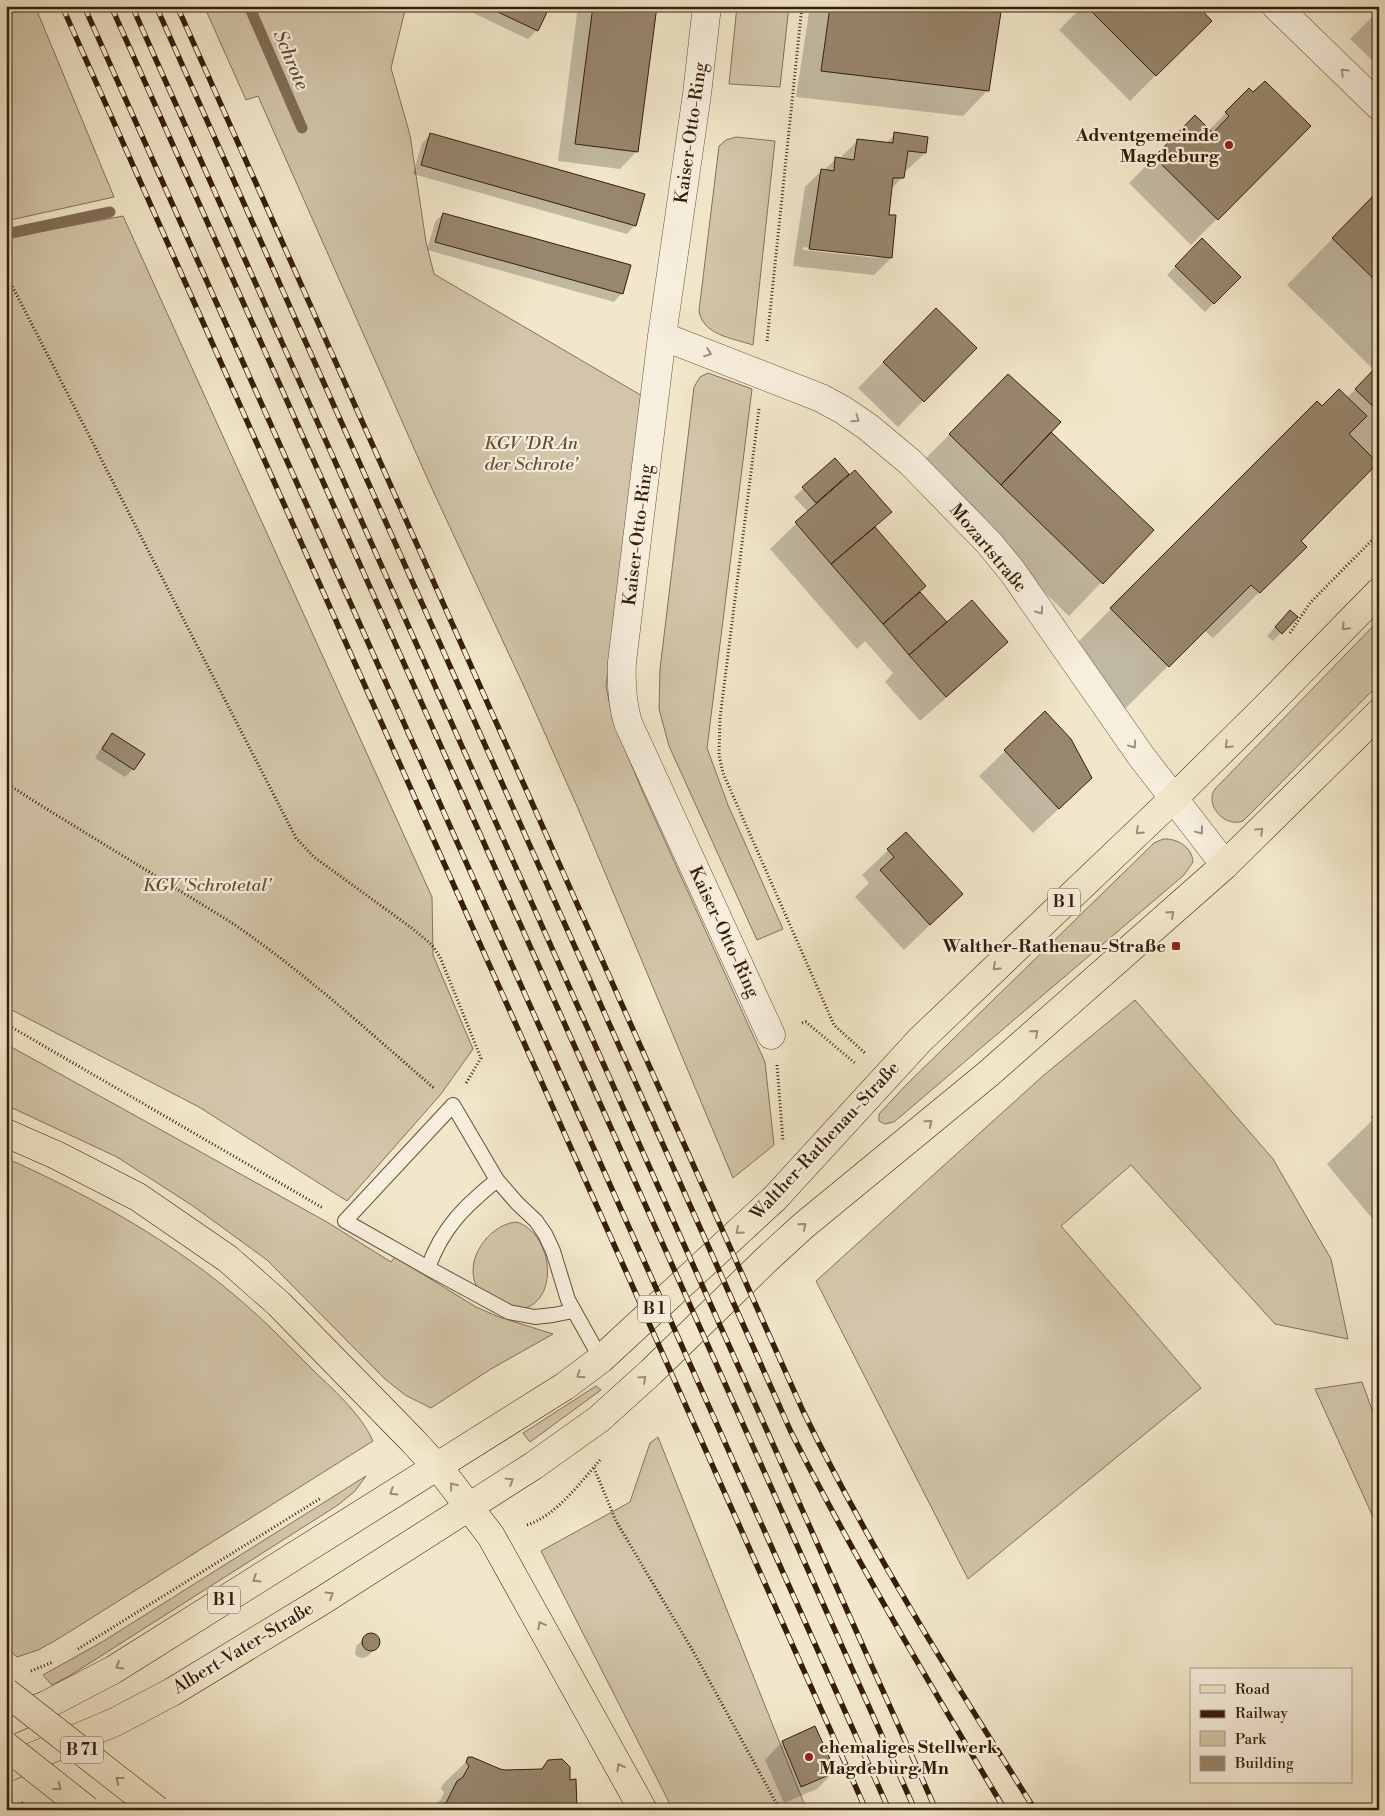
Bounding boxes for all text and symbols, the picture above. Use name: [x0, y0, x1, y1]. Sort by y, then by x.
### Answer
water label: Schrote: [268, 26, 314, 94]
street label: Kaiser-Otto-Ring: [670, 60, 712, 205]
one-way arrow: [1341, 69, 1350, 78]
place label: Adventgemeinde Magdeburg: [1075, 124, 1220, 168]
marker: Adventgemeinde Magdeburg: [1223, 139, 1235, 151]
one-way arrow: [703, 347, 712, 357]
one-way arrow: [850, 413, 860, 422]
park label: KGV 'DR An der Schrote': [484, 432, 580, 476]
street label: Kaiser-Otto-Ring: [618, 462, 658, 607]
street label: Mozartstraße: [944, 499, 1032, 597]
one-way arrow: [1034, 605, 1043, 615]
one-way arrow: [1342, 621, 1351, 630]
one-way arrow: [1127, 739, 1136, 748]
one-way arrow: [1225, 739, 1234, 748]
one-way arrow: [1136, 825, 1145, 834]
one-way arrow: [1194, 825, 1202, 834]
one-way arrow: [1254, 828, 1263, 837]
street label: Kaiser-Otto-Ring: [683, 863, 765, 1002]
park label: KGV 'Schrotetal': [143, 874, 273, 897]
road number: B 1: [1048, 889, 1080, 916]
one-way arrow: [1165, 911, 1174, 920]
place label: Walther-Rathenau-Straße: [942, 935, 1166, 958]
marker: Walther-Rathenau-Straße: [1170, 940, 1182, 952]
one-way arrow: [992, 961, 1001, 970]
one-way arrow: [1030, 1029, 1039, 1038]
street label: Walther-Rathenau-Straße: [745, 1057, 905, 1226]
one-way arrow: [923, 1120, 932, 1128]
one-way arrow: [798, 1223, 807, 1232]
one-way arrow: [736, 1225, 745, 1234]
road number: B 1: [638, 1296, 670, 1322]
one-way arrow: [576, 1369, 586, 1378]
one-way arrow: [638, 1376, 647, 1385]
one-way arrow: [504, 1477, 513, 1487]
one-way arrow: [449, 1482, 458, 1491]
one-way arrow: [390, 1486, 399, 1495]
one-way arrow: [253, 1573, 262, 1583]
road number: B 1: [208, 1586, 240, 1614]
one-way arrow: [324, 1592, 334, 1601]
street label: Albert-Vater-Straße: [168, 1597, 318, 1700]
one-way arrow: [537, 1621, 547, 1630]
one-way arrow: [115, 1660, 124, 1669]
legend: [1190, 1668, 1352, 1784]
text: Road: [1235, 1680, 1270, 1699]
text: Railway: [1235, 1704, 1289, 1723]
text: Park: [1235, 1730, 1267, 1749]
road number: B 71: [61, 1736, 103, 1764]
place label: ehemaliges Stellwerk Magdeburg Mn: [819, 1736, 999, 1780]
marker: ehemaliges Stellwerk Magdeburg Mn: [803, 1751, 815, 1763]
text: Building: [1234, 1754, 1294, 1773]
one-way arrow: [616, 1763, 626, 1772]
one-way arrow: [116, 1777, 125, 1785]
one-way arrow: [52, 1781, 61, 1789]

